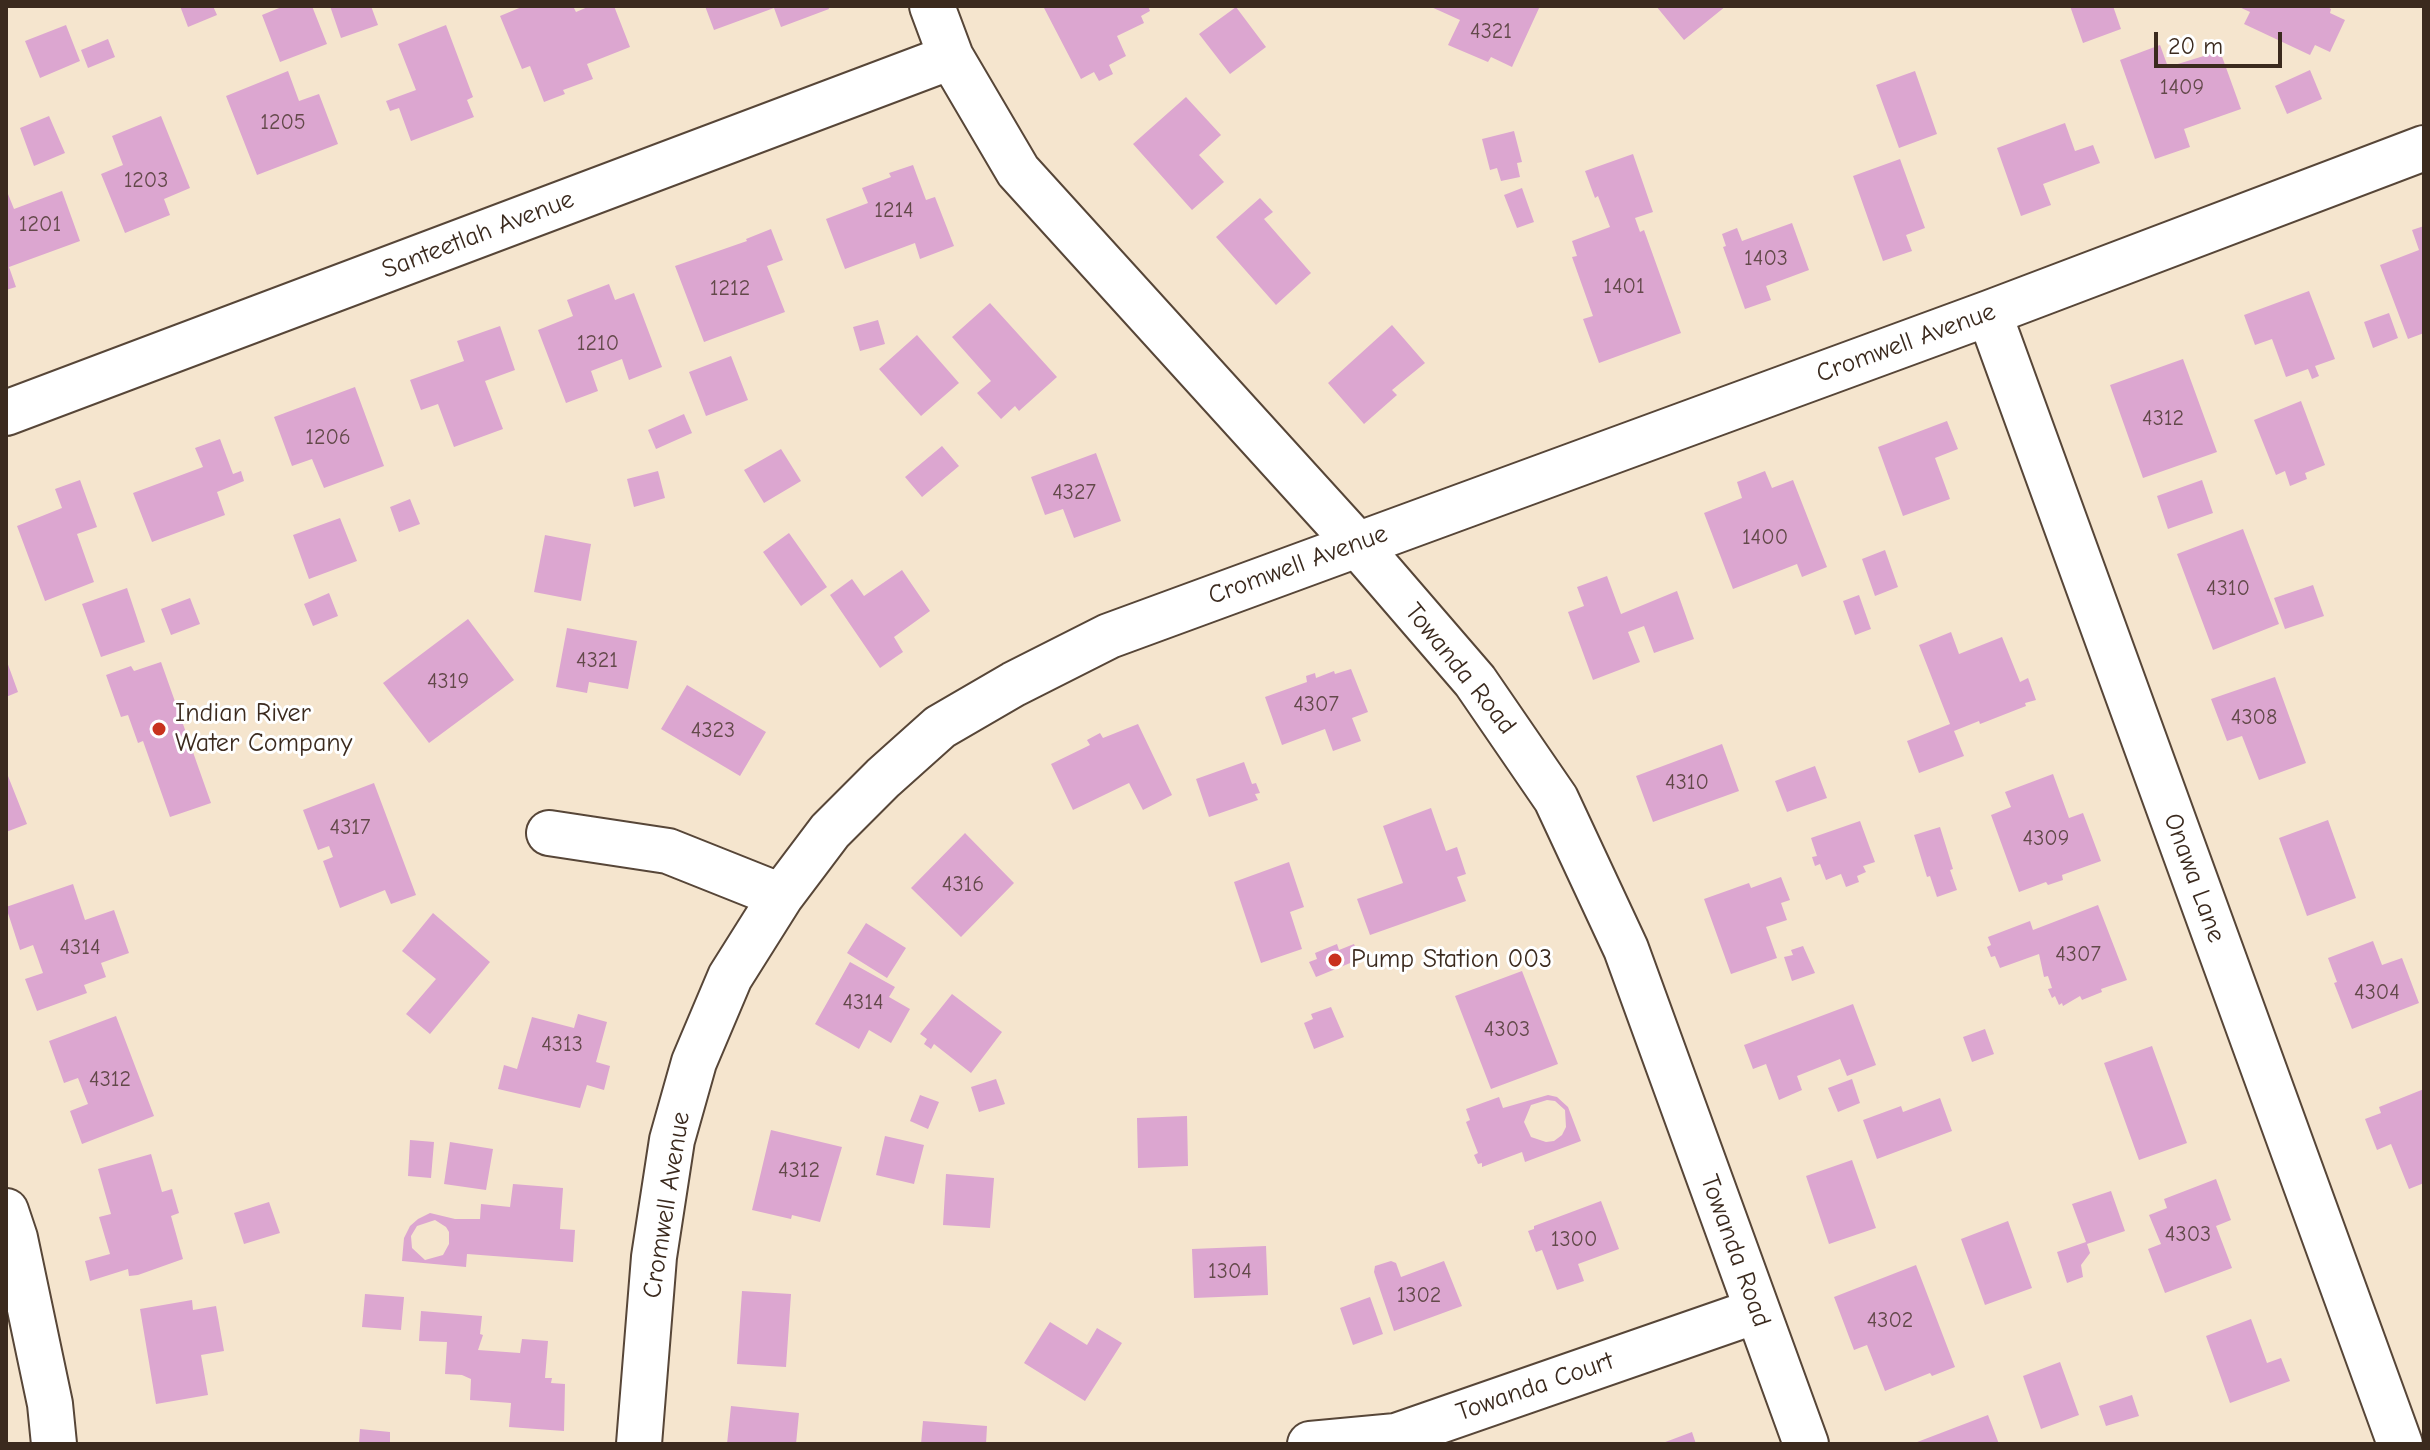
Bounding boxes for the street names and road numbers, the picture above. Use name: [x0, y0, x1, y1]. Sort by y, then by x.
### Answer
street label: Santeetlah Avenue: [378, 184, 578, 286]
street label: Cromwell Avenue: [1812, 296, 2000, 390]
street label: Cromwell Avenue: [1204, 518, 1392, 612]
street label: Towanda Road: [1398, 597, 1522, 741]
street label: Onawa Lane: [2156, 809, 2232, 947]
street label: Cromwell Avenue: [637, 1109, 697, 1301]
street label: Towanda Road: [1693, 1171, 1777, 1331]
street label: Towanda Court: [1452, 1346, 1618, 1428]

